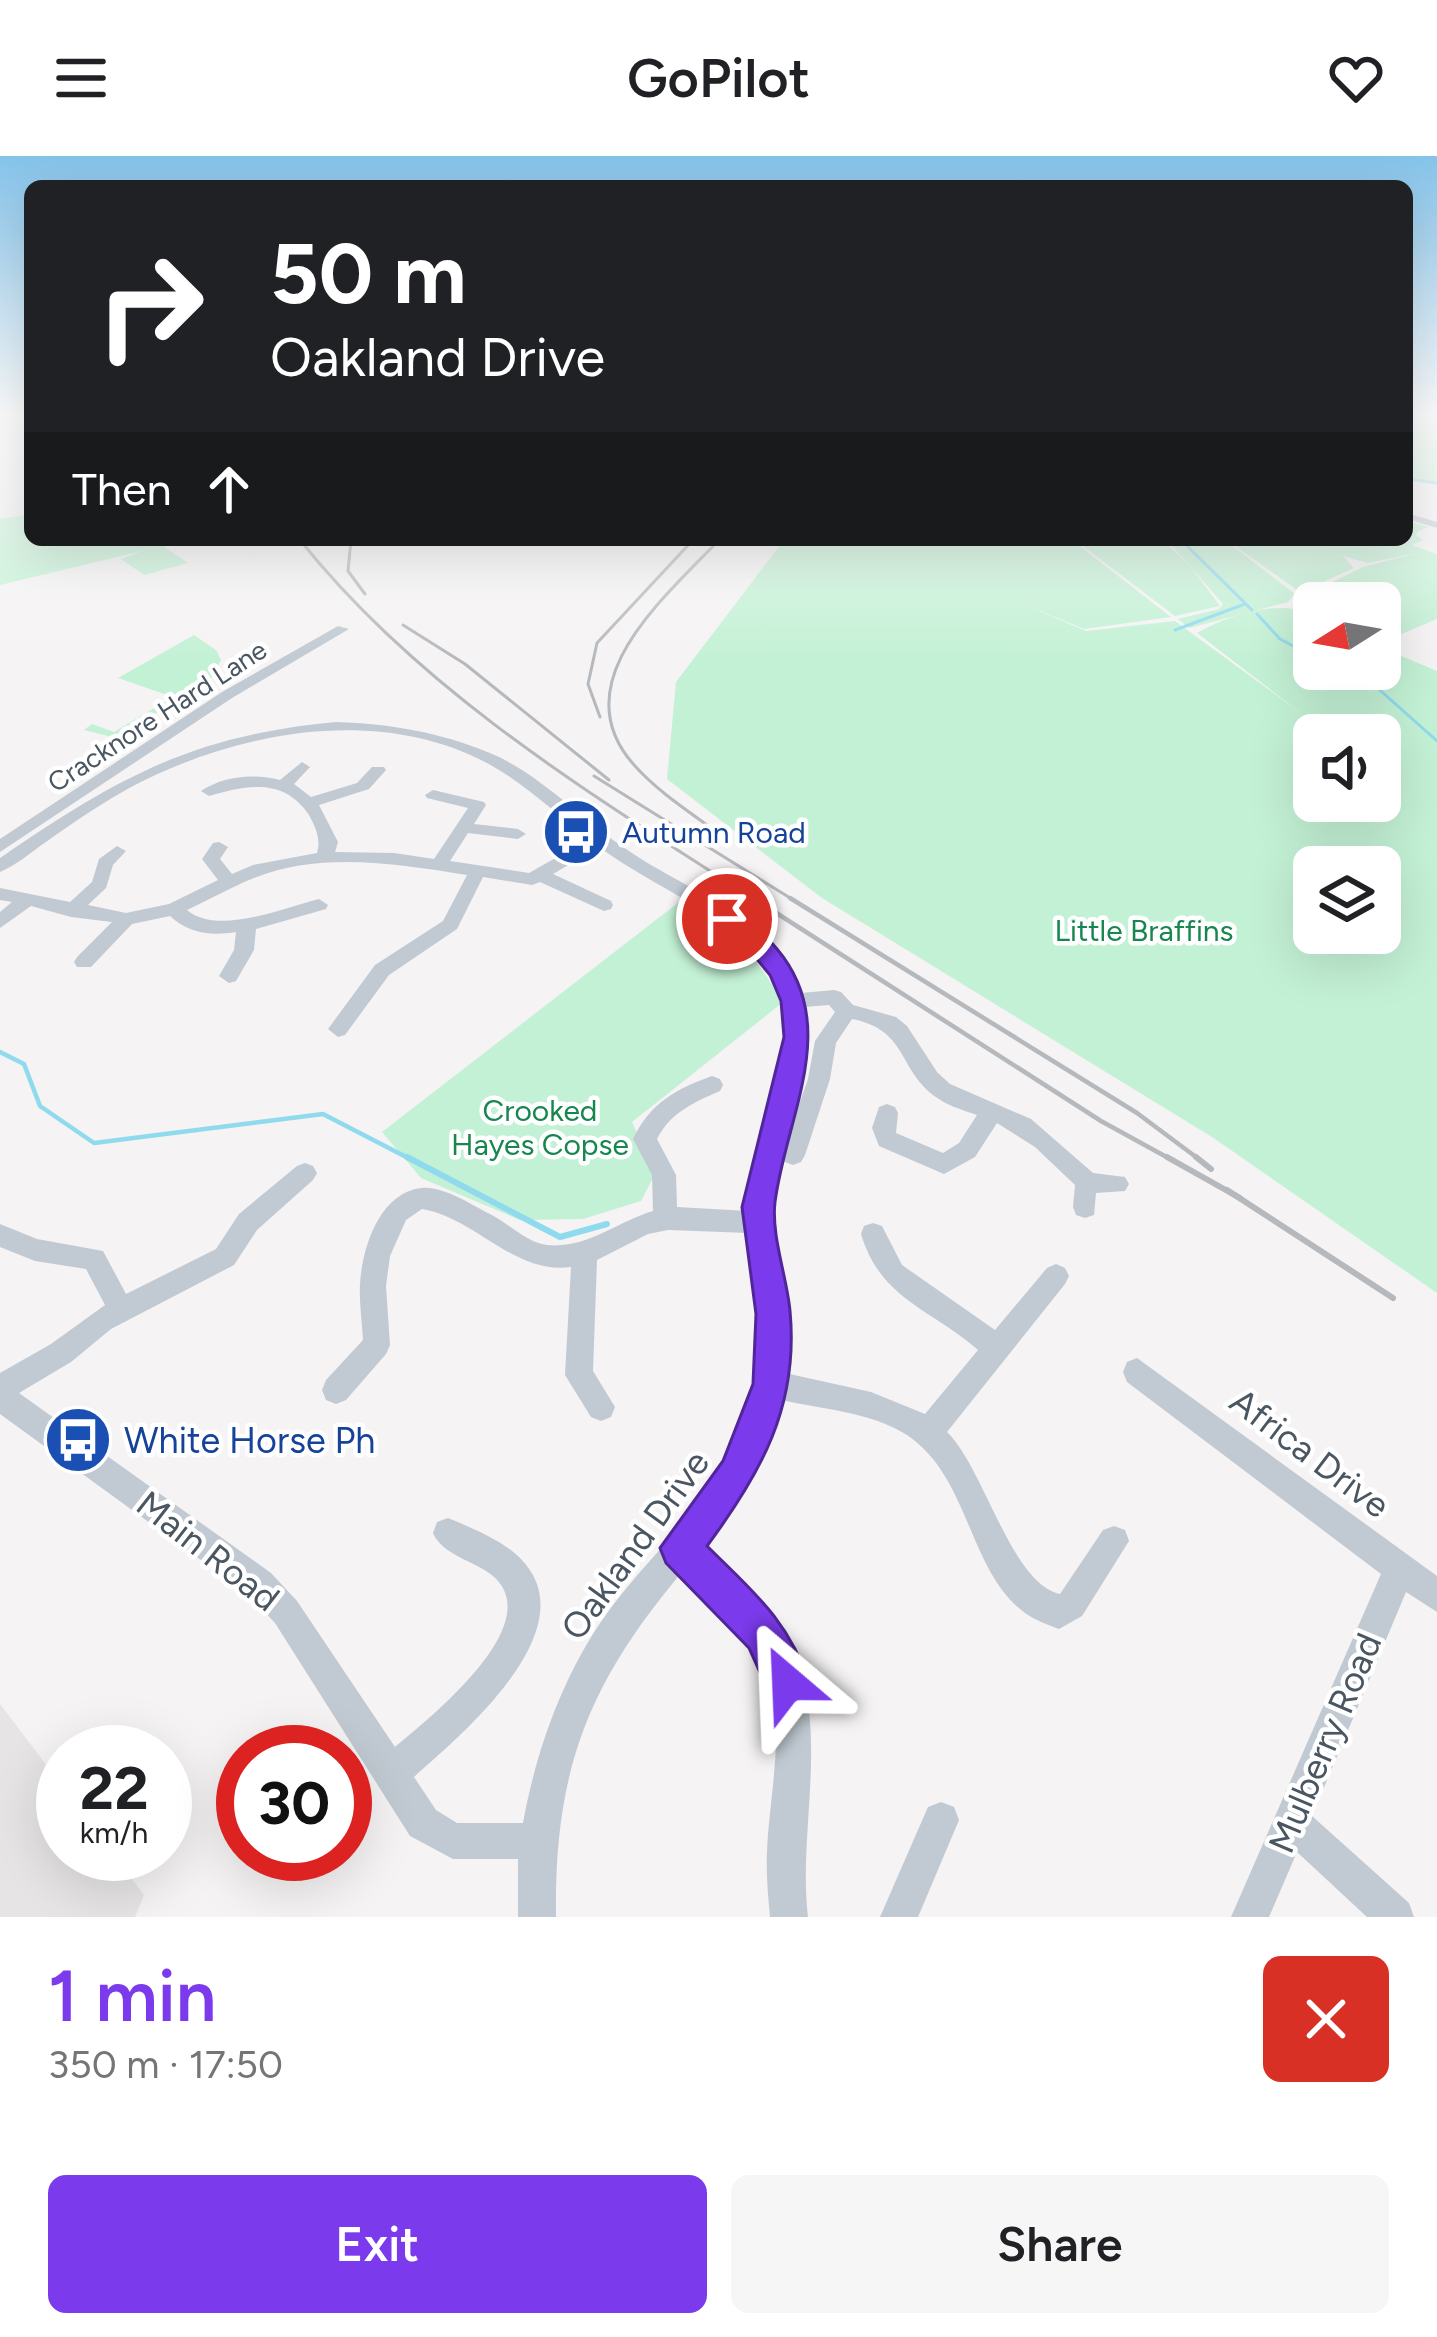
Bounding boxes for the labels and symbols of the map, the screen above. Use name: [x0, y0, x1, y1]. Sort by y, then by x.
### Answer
north arrow: [1293, 582, 1401, 690]
street label: Cracknore Hard Lane: [41, 633, 273, 799]
bus stop icon: Autumn Road: [541, 797, 611, 867]
place label: Autumn Road: [622, 814, 806, 851]
pin: [676, 868, 778, 970]
park label: Little Braffins: [1054, 912, 1234, 949]
park label: Crooked Hayes Copse: [451, 1092, 629, 1163]
street label: Africa Drive: [1222, 1379, 1398, 1527]
bus stop icon: White Horse Ph: [43, 1405, 113, 1475]
place label: White Horse Ph: [124, 1419, 375, 1462]
street label: Oakland Drive: [552, 1442, 718, 1648]
street label: Main Road: [128, 1482, 288, 1620]
position arrow: [725, 1620, 851, 1746]
street label: Mulberry Road: [1259, 1627, 1391, 1859]
speed limit sign: 30: [216, 1725, 372, 1881]

